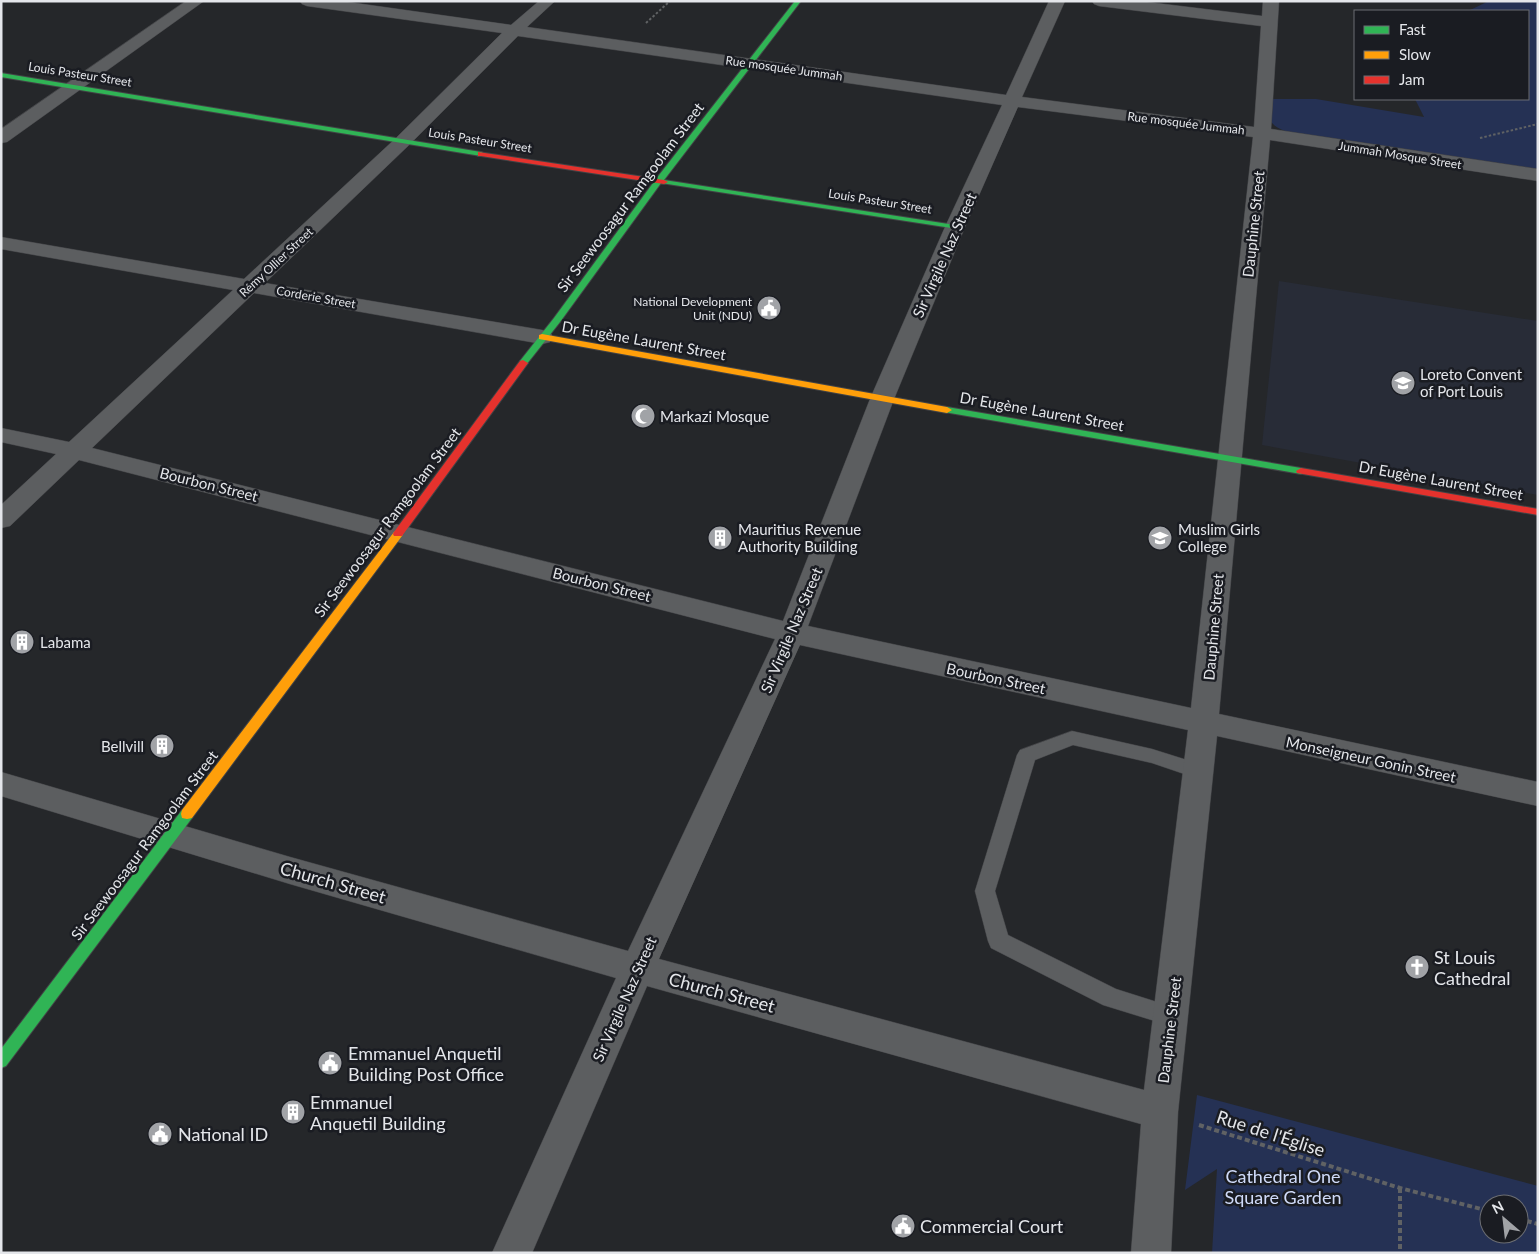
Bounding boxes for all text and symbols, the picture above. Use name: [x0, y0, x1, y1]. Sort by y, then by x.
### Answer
legend: [1354, 10, 1529, 100]
text: Fast: [1399, 20, 1426, 38]
text: Slow: [1399, 45, 1431, 63]
street label: Rue mosquée Jummah: [725, 52, 843, 84]
street label: Louis Pasteur Street: [27, 58, 134, 90]
text: Jam: [1399, 70, 1425, 88]
street label: Sir Seewoosagur Ramgoolam Street: [553, 98, 708, 295]
street label: Rue mosquée Jummah: [1127, 108, 1245, 138]
street label: Louis Pasteur Street: [427, 124, 534, 156]
street label: Jummah Mosque Street: [1337, 138, 1463, 172]
street label: Dauphine Street: [1238, 169, 1268, 278]
street label: Louis Pasteur Street: [827, 185, 934, 217]
street label: Sir Virgile Naz Street: [908, 189, 980, 320]
street label: Rémy Ollier Street: [236, 224, 316, 300]
street label: Corderie Street: [275, 283, 357, 311]
place label: National Development Unit (NDU): [633, 294, 753, 323]
public building icon: National Development Unit (NDU): [756, 295, 782, 321]
street label: Dr Eugène Laurent Street: [561, 317, 728, 363]
place label: Loreto Convent of Port Louis: [1420, 365, 1523, 400]
school or university icon: Loreto Convent of Port Louis: [1390, 370, 1416, 396]
street label: Dr Eugène Laurent Street: [959, 388, 1126, 434]
mosque icon: Markazi Mosque: [630, 403, 656, 429]
place label: Markazi Mosque: [660, 407, 769, 425]
street label: Sir Seewoosagur Ramgoolam Street: [310, 423, 465, 620]
street label: Dr Eugène Laurent Street: [1358, 457, 1525, 503]
street label: Bourbon Street: [158, 463, 261, 505]
place label: Mauritius Revenue Authority Building: [738, 520, 861, 555]
place label: Muslim Girls College: [1178, 520, 1260, 555]
building icon: Mauritius Revenue Authority Building: [707, 525, 733, 551]
school or university icon: Muslim Girls College: [1147, 525, 1173, 551]
street label: Bourbon Street: [551, 563, 654, 605]
street label: Sir Virgile Naz Street: [756, 564, 826, 695]
street label: Dauphine Street: [1199, 572, 1227, 681]
building icon: Labama: [9, 629, 35, 655]
place label: Labama: [40, 633, 91, 651]
street label: Bourbon Street: [945, 659, 1048, 697]
street label: Monseigneur Gonin Street: [1284, 732, 1458, 786]
building icon: Bellvill: [149, 733, 175, 759]
place label: Bellvill: [101, 737, 144, 755]
street label: Sir Seewoosagur Ramgoolam Street: [67, 746, 222, 943]
street label: Church Street: [278, 856, 389, 908]
street label: Sir Virgile Naz Street: [588, 933, 660, 1064]
place label: St Louis Cathedral: [1434, 946, 1511, 989]
church icon: St Louis Cathedral: [1404, 954, 1430, 980]
street label: Church Street: [667, 967, 778, 1017]
street label: Dauphine Street: [1154, 975, 1185, 1084]
place label: Emmanuel Anquetil Building Post Office: [348, 1042, 504, 1085]
public building icon: Emmanuel Anquetil Building Post Office: [317, 1050, 343, 1076]
place label: Emmanuel Anquetil Building: [310, 1091, 446, 1134]
building icon: Emmanuel Anquetil Building: [280, 1099, 306, 1125]
street label: Rue de l'Église: [1214, 1105, 1328, 1161]
public building icon: National ID: [147, 1121, 173, 1147]
place label: National ID: [178, 1123, 268, 1145]
park label: Cathedral One Square Garden: [1225, 1165, 1341, 1208]
north arrow: [1479, 1194, 1529, 1244]
text: N: [1489, 1197, 1506, 1217]
public building icon: Commercial Court: [890, 1213, 916, 1239]
place label: Commercial Court: [920, 1215, 1064, 1237]

